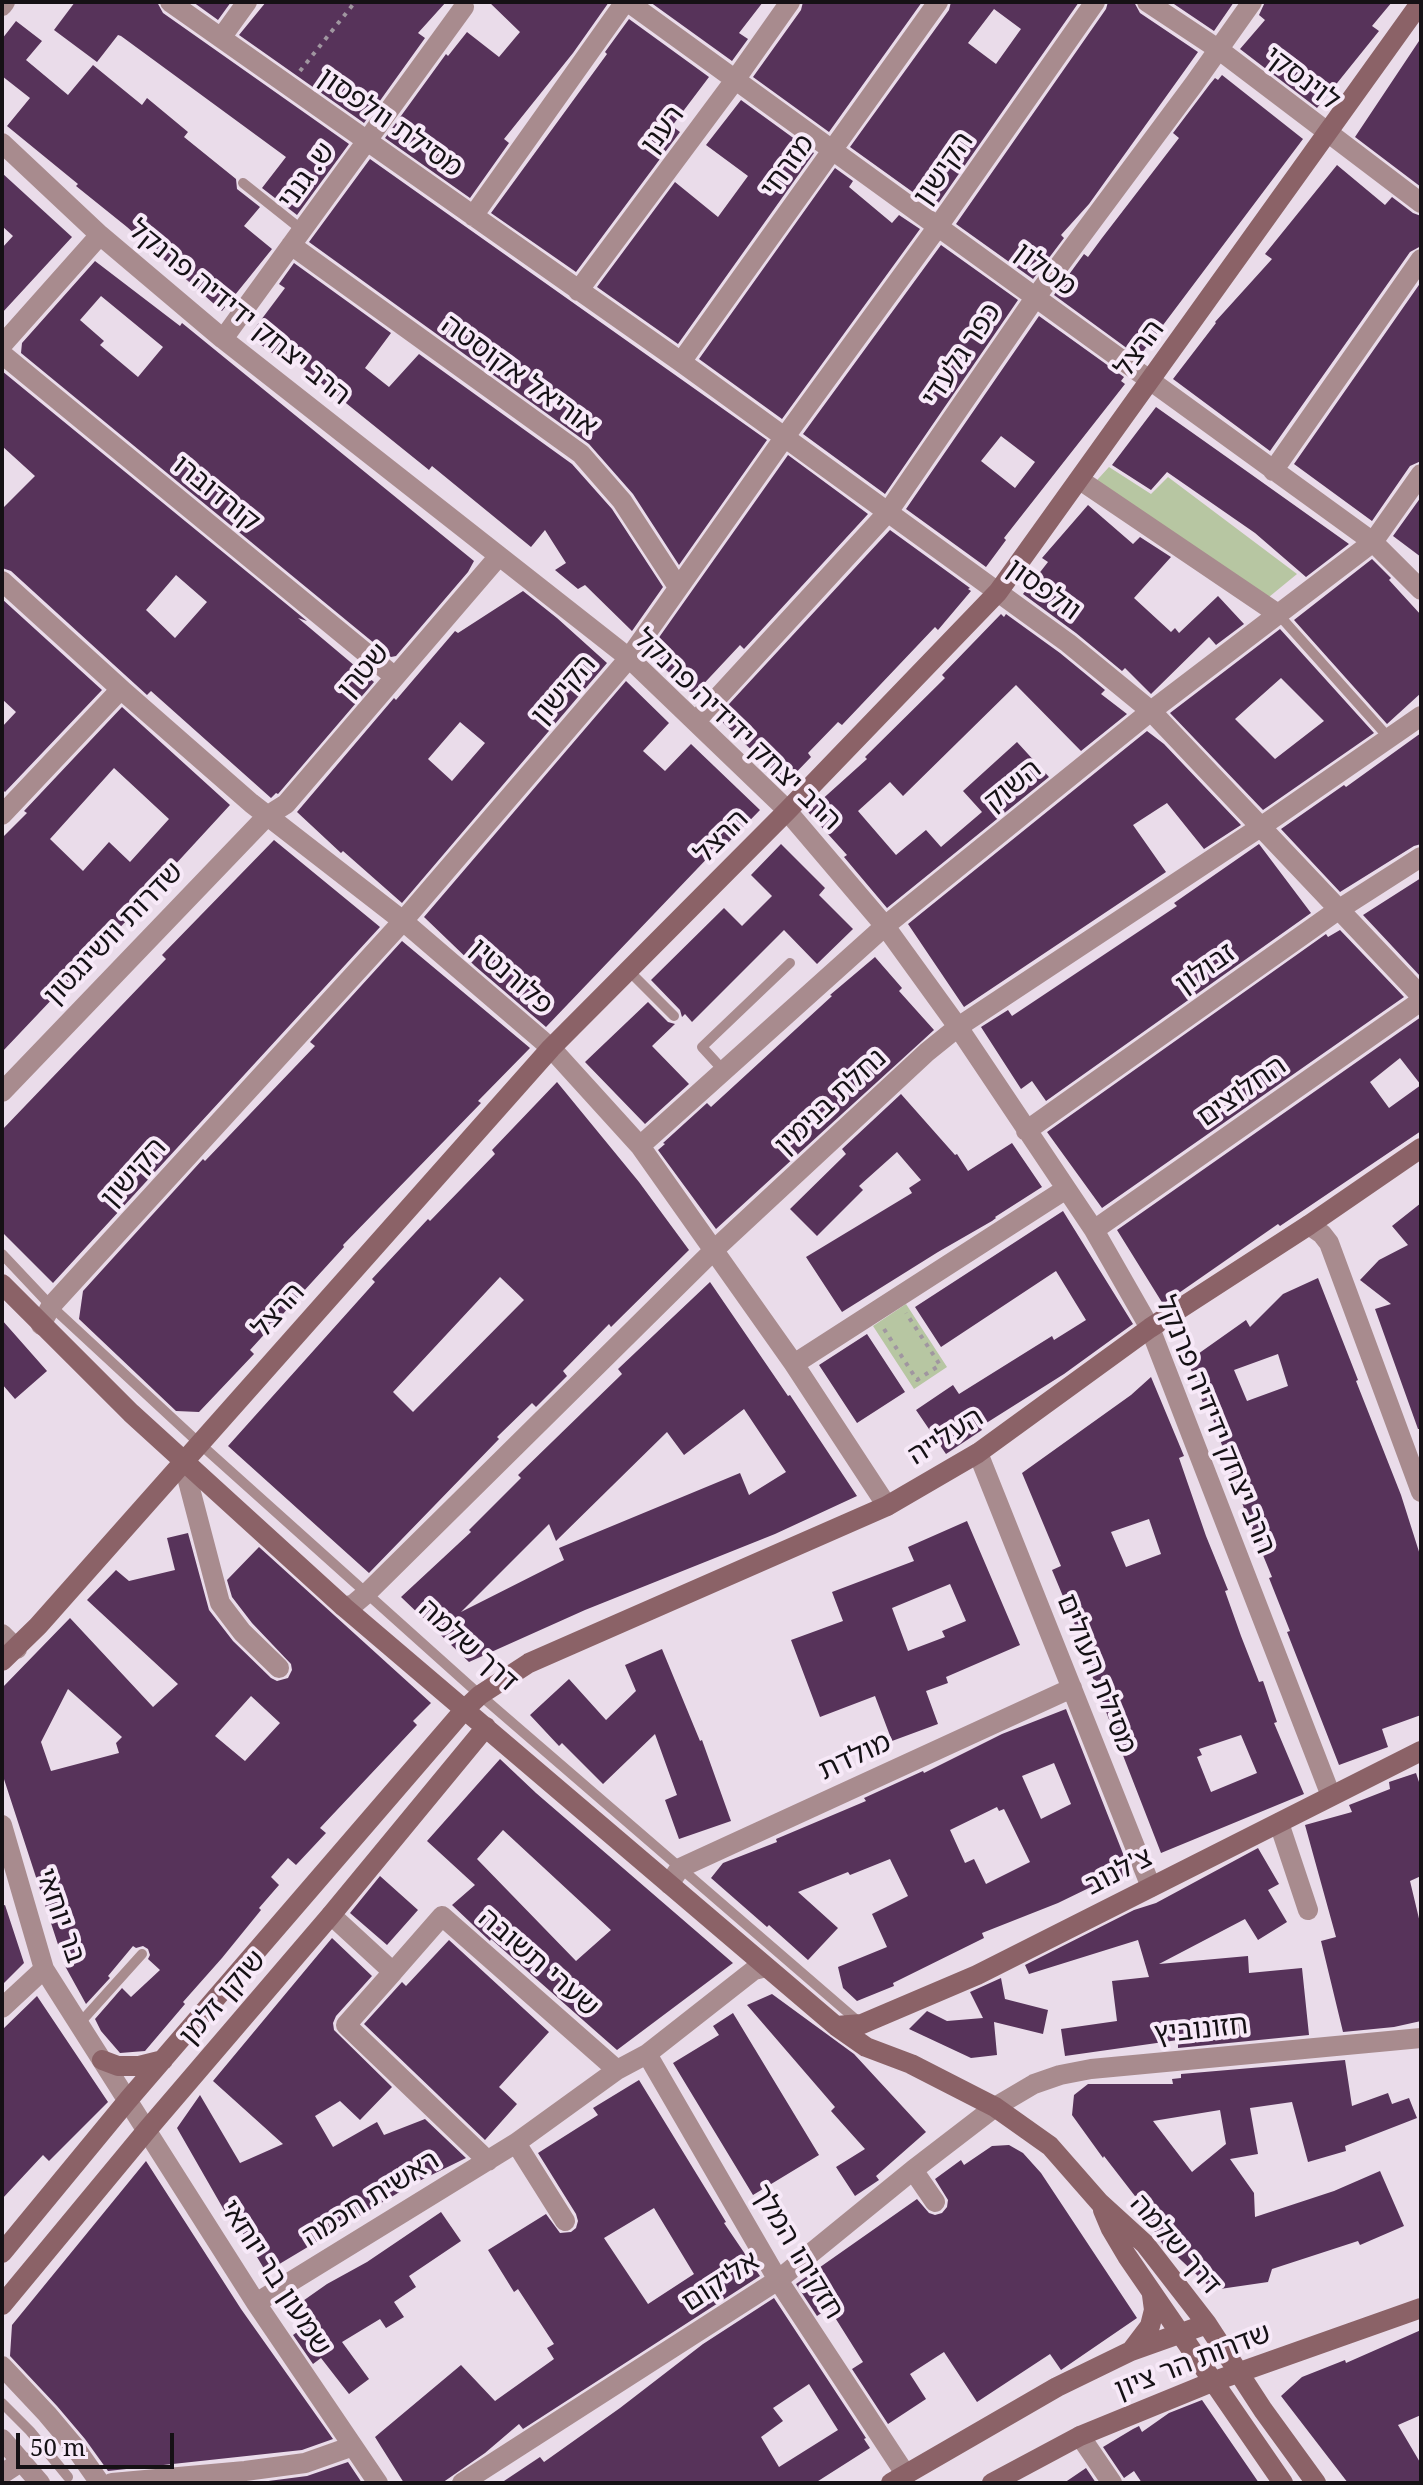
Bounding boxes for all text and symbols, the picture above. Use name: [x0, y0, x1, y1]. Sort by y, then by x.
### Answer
street label: לוינסקי: [1258, 40, 1346, 118]
street label: מסילת וולפסון: [311, 61, 469, 185]
street label: רענן: [634, 99, 692, 161]
street label: הקישון: [907, 126, 981, 212]
street label: מזרחי: [754, 128, 822, 204]
street label: ש. גנני: [272, 136, 342, 216]
street label: הרב יצחק ידידיה פרנקל: [121, 213, 357, 413]
street label: מטלון: [1008, 236, 1082, 304]
street label: כפר גלעדי: [915, 297, 1009, 413]
street label: אוריאל אקוסטה: [434, 308, 604, 444]
street label: הרצל: [1108, 314, 1172, 384]
street label: קורדוברו: [166, 449, 266, 539]
street label: וולפסון: [999, 552, 1087, 628]
street label: הרב יצחק ידידיה פרנקל: [626, 622, 848, 838]
street label: שטרן: [331, 637, 397, 705]
street label: הקישון: [525, 648, 603, 732]
street label: השוק: [978, 753, 1048, 819]
street label: הרצל: [688, 803, 756, 871]
street label: שדרות וושינגטון: [37, 856, 191, 1012]
street label: פלורנטין: [462, 932, 560, 1022]
street label: זבולון: [1170, 936, 1242, 1002]
street label: נחלת בנימין: [768, 1042, 894, 1162]
street label: החלוצים: [1191, 1049, 1293, 1135]
street label: הקישון: [94, 1131, 174, 1215]
street label: הרצל: [246, 1277, 312, 1345]
street label: הרב יצחק ידידיה פרנקל: [1148, 1291, 1282, 1559]
street label: העלייה: [902, 1401, 990, 1473]
street label: מסילת העולים: [1049, 1589, 1143, 1759]
street label: דרך שלמה: [411, 1593, 525, 1699]
street label: מולדת: [814, 1726, 896, 1788]
street label: צ'לנוב: [1080, 1841, 1158, 1903]
street label: בר יוחאי: [28, 1864, 92, 1968]
street label: שערי תשובה: [471, 1902, 605, 2024]
street label: שוקן זלמן: [173, 1944, 273, 2052]
street label: חזונוביץ: [1152, 2008, 1250, 2052]
street label: ראשית חכמה: [296, 2144, 446, 2254]
street label: חזקיהו המלך: [744, 2178, 850, 2326]
street label: דרך שלמה: [1122, 2188, 1228, 2302]
street label: שמעון בר יוחאי: [212, 2194, 338, 2362]
street label: אליקום: [676, 2245, 766, 2319]
street label: שדרות הר ציון: [1110, 2317, 1276, 2407]
scale bar: [20, 2417, 178, 2467]
text: 50 m: [30, 2430, 86, 2463]

